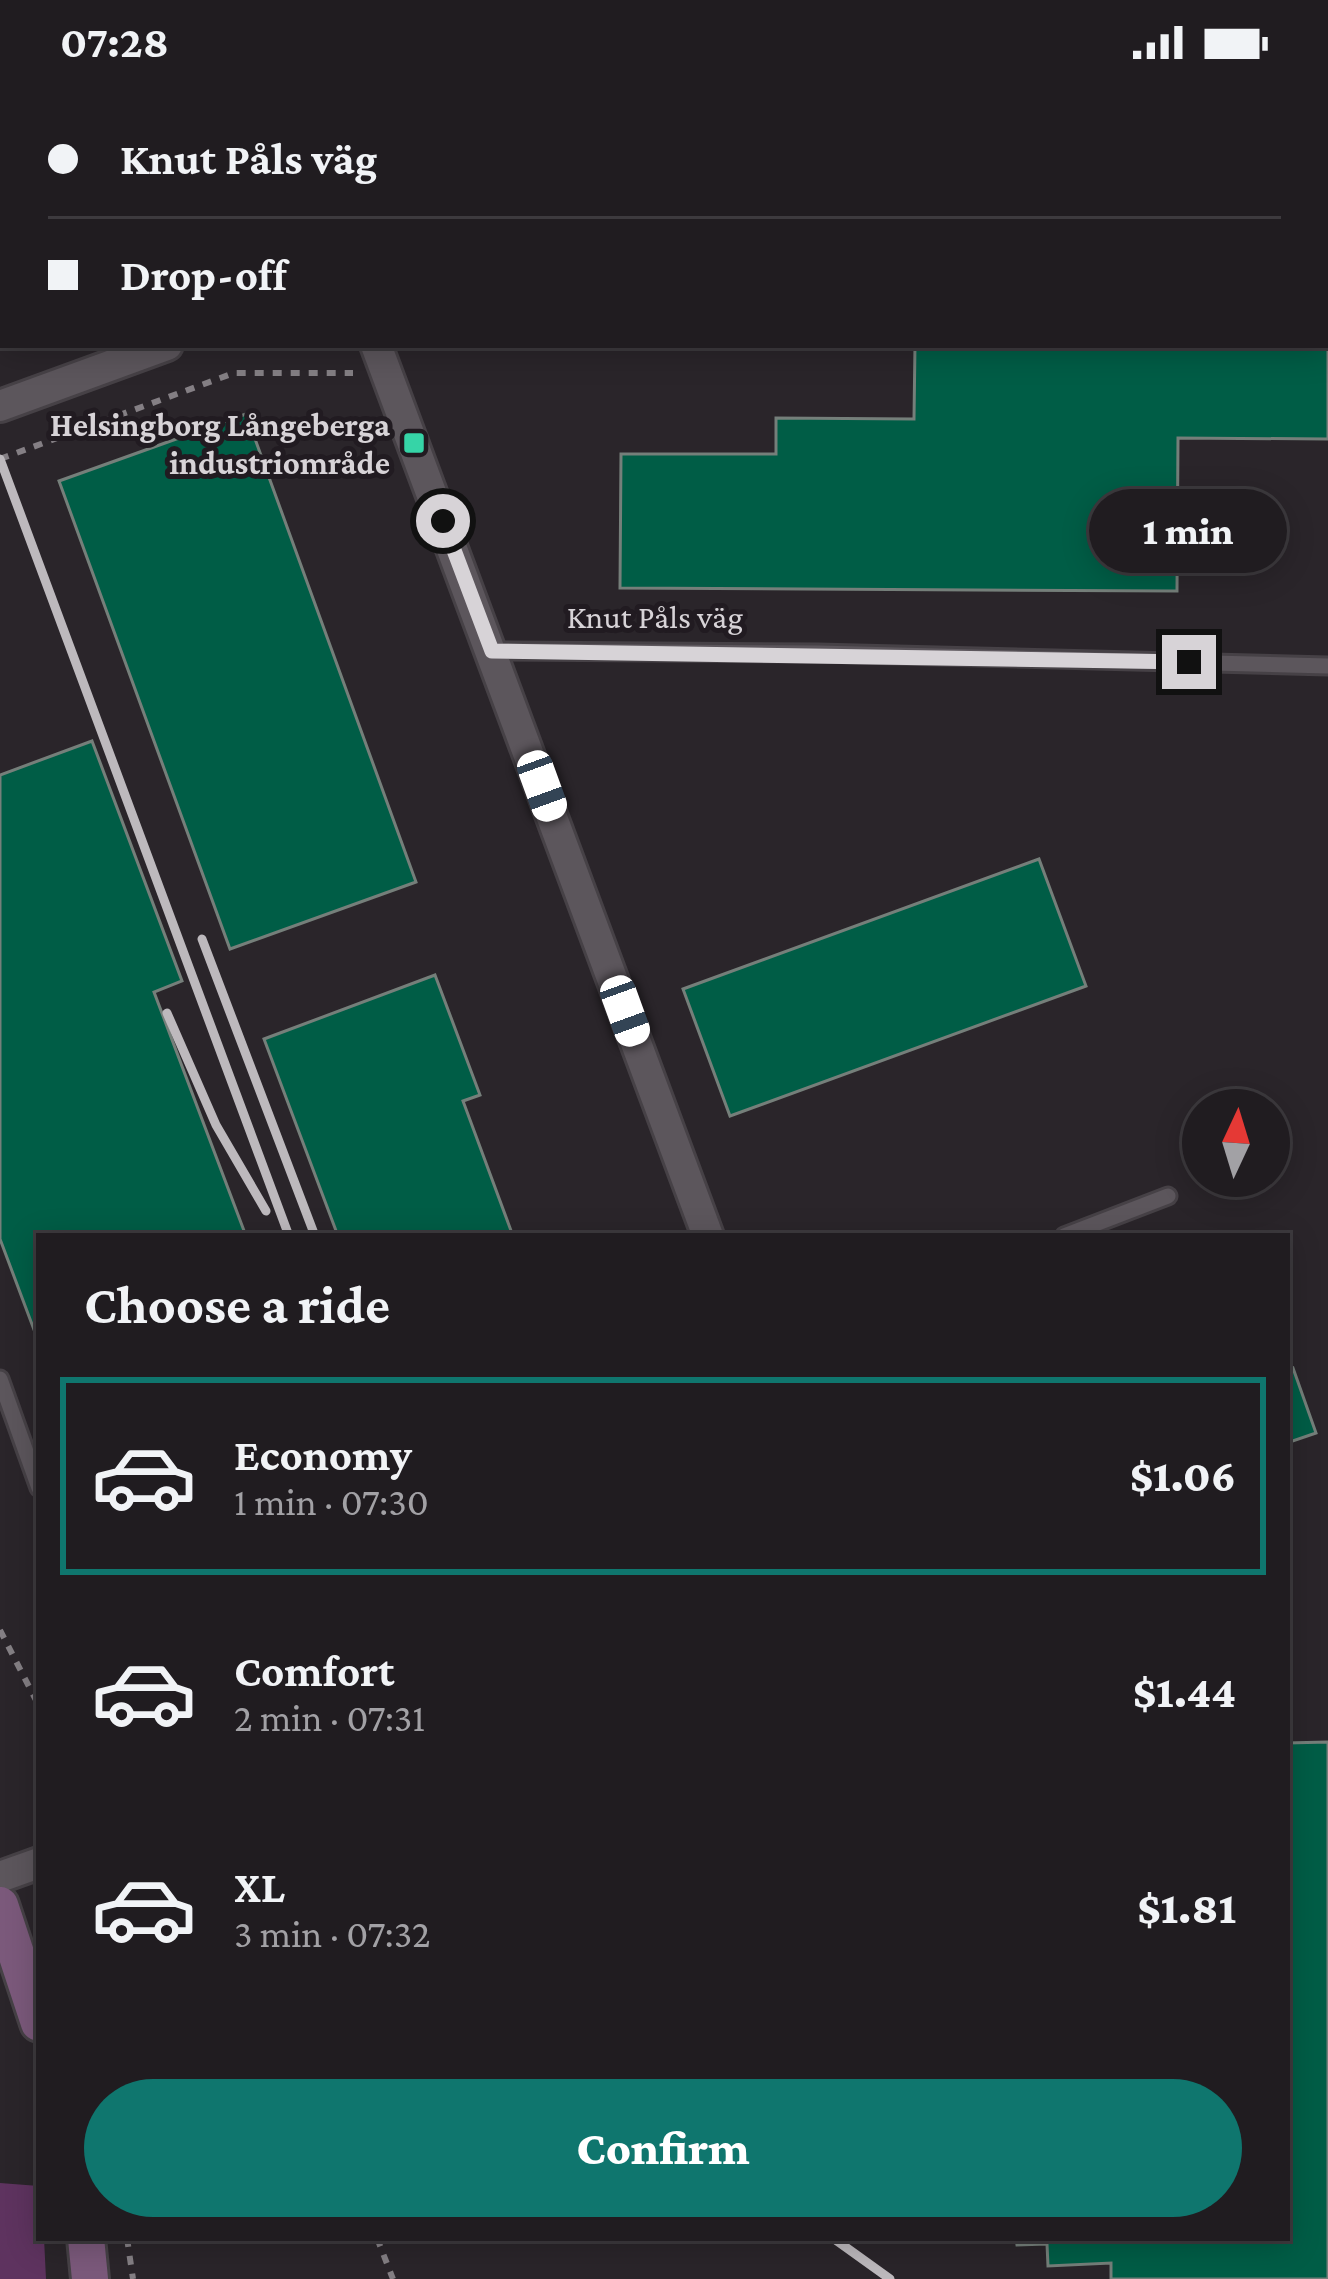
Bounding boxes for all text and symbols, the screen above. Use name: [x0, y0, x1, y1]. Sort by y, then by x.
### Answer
text: 07:28: [60, 17, 169, 67]
text: Knut Påls väg: [120, 134, 377, 184]
text: Drop-off: [120, 250, 287, 300]
place label: Helsingborg Långeberga industriområde: [50, 406, 390, 481]
marker: Helsingborg Långeberga industriområde: [401, 430, 427, 456]
callout: 1 min: [1090, 488, 1288, 572]
route start: [416, 494, 470, 548]
text: 1 min: [1142, 509, 1234, 552]
street label: Knut Påls väg: [567, 598, 743, 635]
route end: [1162, 635, 1216, 689]
car: [513, 746, 571, 826]
car: [596, 971, 654, 1051]
north arrow: [1182, 1089, 1290, 1197]
map controls: [1182, 1089, 1290, 1197]
text: Choose a ride: [84, 1275, 390, 1335]
icon: car: [90, 1422, 198, 1530]
text: Economy: [234, 1430, 412, 1480]
text: $1.06: [1130, 1451, 1236, 1501]
text: 1 min · 07:30: [234, 1480, 429, 1523]
icon: car: [90, 1638, 198, 1746]
text: Comfort: [234, 1646, 395, 1696]
text: $1.44: [1133, 1667, 1236, 1717]
text: 2 min · 07:31: [234, 1696, 425, 1739]
icon: car: [90, 1854, 198, 1962]
text: XL: [234, 1862, 285, 1912]
text: $1.81: [1137, 1883, 1236, 1933]
text: 3 min · 07:32: [234, 1912, 431, 1955]
button: Confirm: [84, 2079, 1242, 2217]

